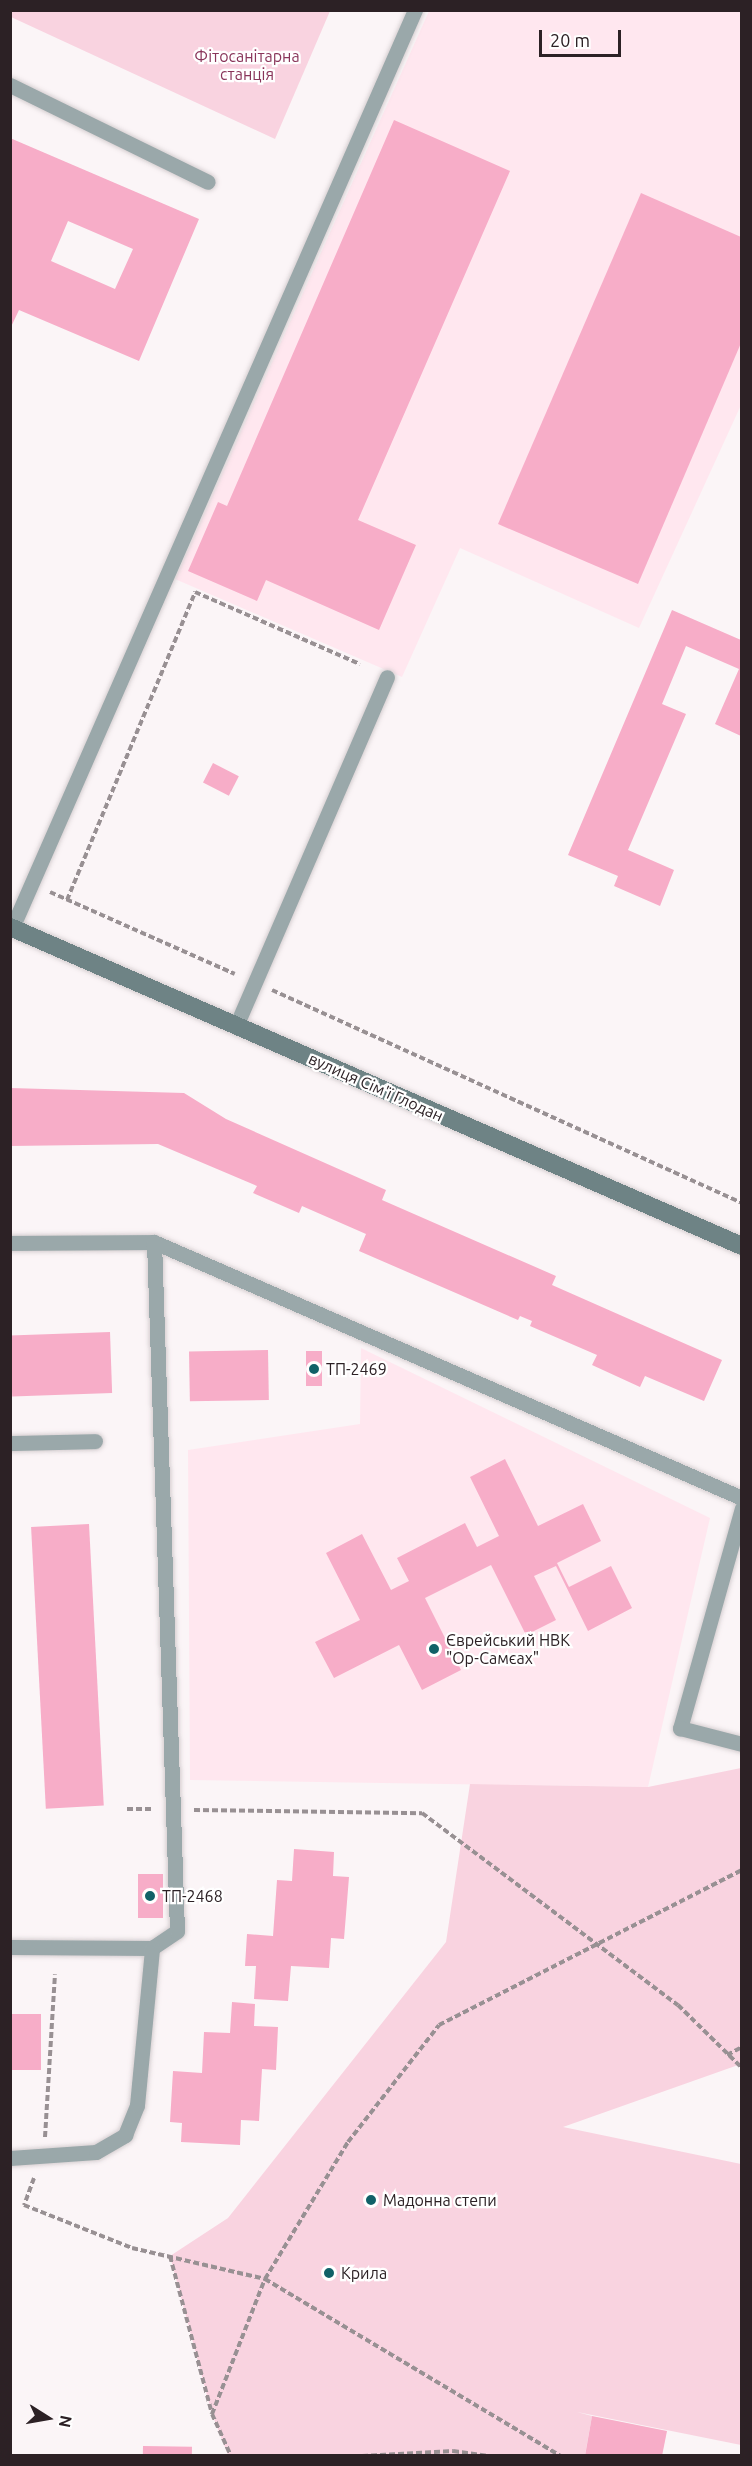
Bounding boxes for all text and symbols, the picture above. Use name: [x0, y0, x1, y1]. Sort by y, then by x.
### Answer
scale bar: [542, 18, 624, 56]
text: 20 m: [550, 30, 590, 50]
park label: Фітосанітарна станція: [194, 46, 300, 84]
street label: вулиця Сім'ї Глодан: [306, 1049, 446, 1125]
place label: ТП-2469: [326, 1359, 387, 1379]
marker: ТП-2469: [307, 1362, 321, 1376]
place label: Єврейський НВК "Ор-Самєах": [446, 1630, 570, 1668]
marker: Єврейський НВК "Ор-Самєах": [427, 1642, 441, 1656]
place label: ТП-2468: [162, 1886, 223, 1906]
marker: ТП-2468: [143, 1889, 157, 1903]
place label: Мадонна степи: [383, 2190, 497, 2210]
marker: Мадонна степи: [364, 2193, 378, 2207]
place label: Крила: [341, 2263, 387, 2283]
marker: Крила: [322, 2266, 336, 2280]
north arrow: [18, 2388, 78, 2448]
text: N: [56, 2414, 76, 2429]

